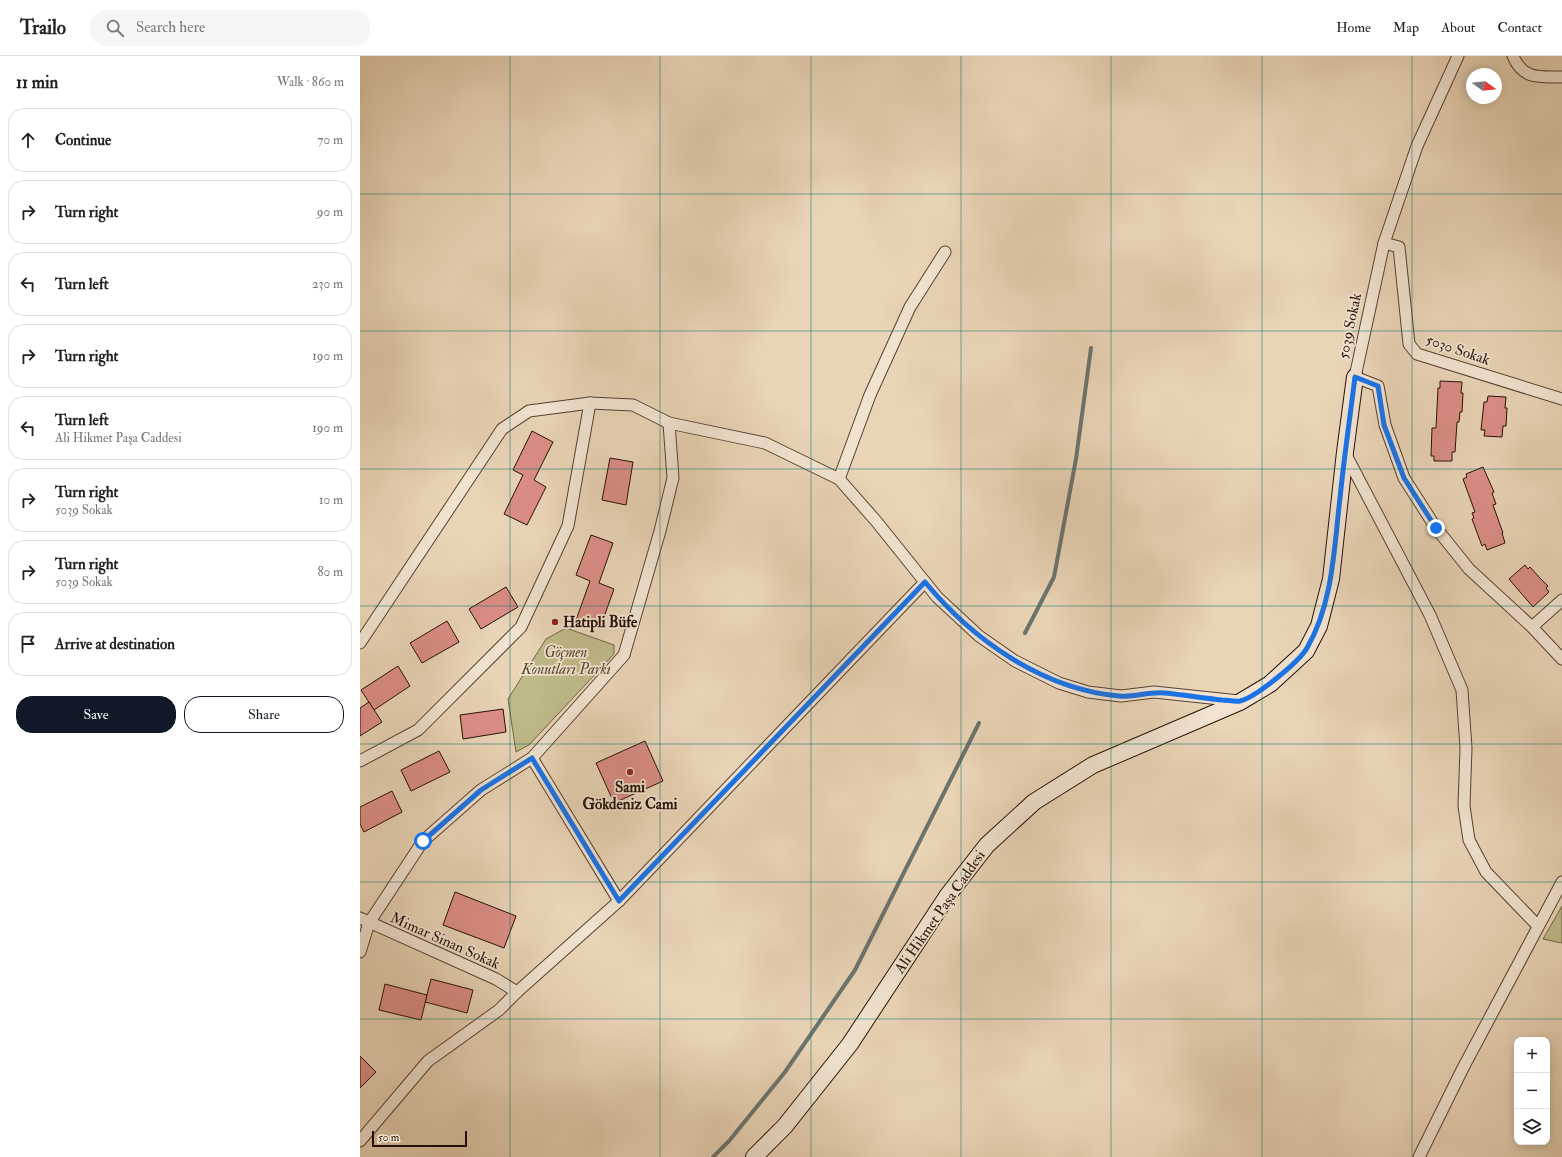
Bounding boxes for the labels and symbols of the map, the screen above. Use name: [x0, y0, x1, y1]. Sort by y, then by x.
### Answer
north arrow: [1466, 68, 1502, 104]
street label: 5039 Sokak: [1334, 291, 1366, 361]
street label: 5030 Sokak: [1423, 330, 1493, 370]
route end: [1427, 519, 1445, 537]
place label: Hatipli Büfe: [563, 613, 638, 633]
marker: Hatipli Büfe: [550, 617, 560, 627]
park label: Göçmen Konutları Parkı: [520, 643, 611, 679]
marker: Sami Gökdeniz Cami: [625, 767, 635, 777]
place label: Sami Gökdeniz Cami: [582, 778, 678, 814]
route start: [414, 832, 432, 850]
street label: Ali Hikmet Paşa Caddesi: [890, 847, 990, 978]
street label: Mimar Sinan Sokak: [387, 908, 503, 974]
scale bar: [372, 1129, 467, 1148]

